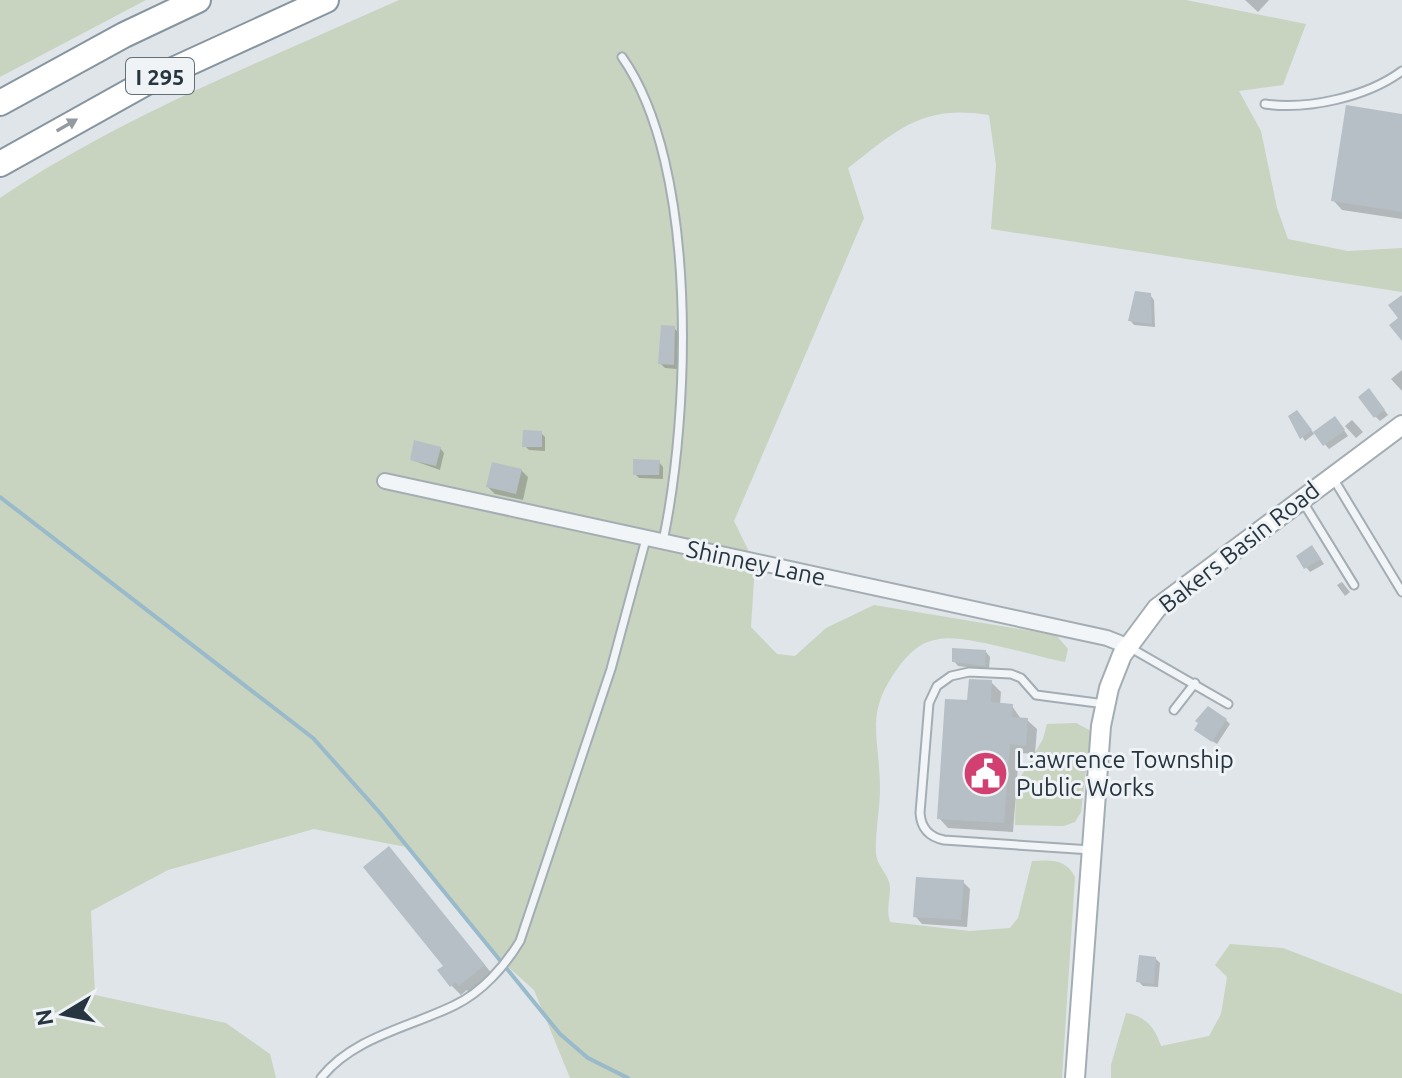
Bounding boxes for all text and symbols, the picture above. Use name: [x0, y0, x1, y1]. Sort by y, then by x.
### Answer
road number: I 295: [126, 58, 194, 94]
one-way arrow: [56, 118, 78, 132]
street label: Bakers Basin Road: [1154, 476, 1324, 618]
street label: Shinney Lane: [684, 535, 828, 591]
place label: L:awrence Township Public Works: [1016, 746, 1234, 801]
public building icon: L:awrence Township Public Works: [961, 749, 1009, 797]
north arrow: [24, 974, 104, 1054]
text: N: [30, 1007, 58, 1028]

